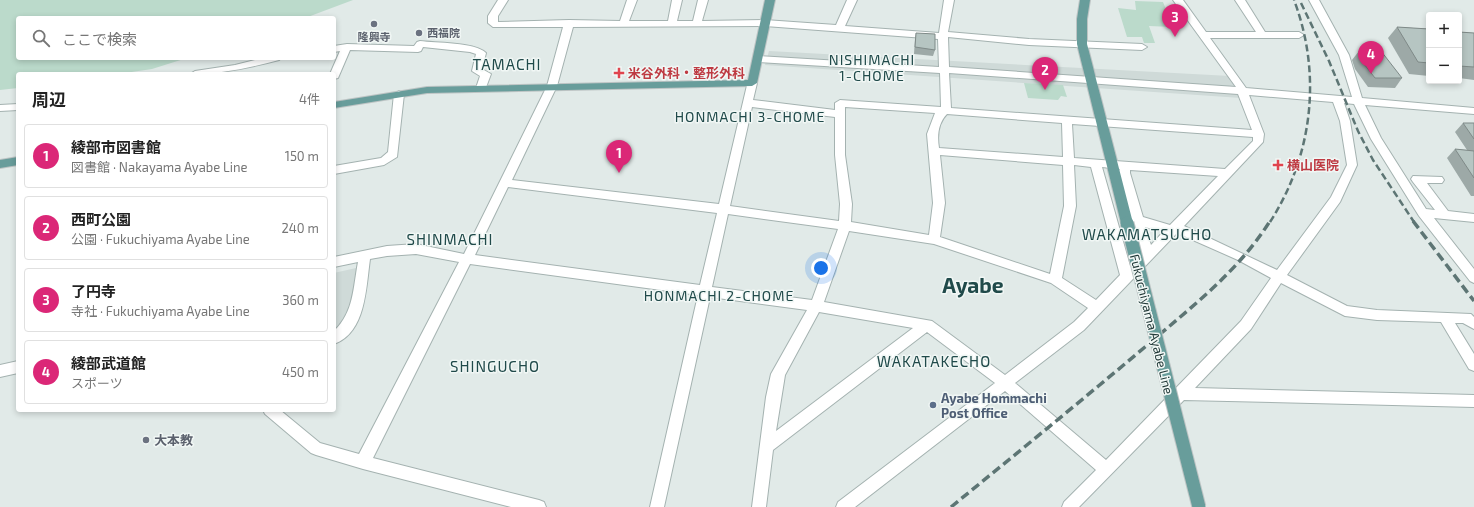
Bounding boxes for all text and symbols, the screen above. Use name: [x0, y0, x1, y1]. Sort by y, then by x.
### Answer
pin: 3: [1162, 4, 1188, 37]
map controls: [1426, 12, 1462, 84]
button: +: [1426, 12, 1462, 48]
search box: [16, 16, 336, 60]
marker: 隆興寺: [369, 19, 379, 29]
place label: 西福院: [427, 26, 460, 39]
icon: search: [30, 27, 52, 49]
marker: 西福院: [414, 28, 424, 38]
text: ここで検索: [62, 30, 137, 48]
place label: 隆興寺: [358, 30, 391, 43]
pin: 4: [1358, 41, 1384, 74]
button: −: [1426, 48, 1462, 84]
district label: NISHIMACHI 1-CHOME: [829, 51, 915, 84]
district label: TAMACHI: [472, 55, 542, 73]
pin: 2: [1032, 57, 1058, 90]
place label: 米谷外科・整形外科: [628, 65, 745, 81]
marker: 米谷外科・整形外科: [613, 67, 625, 79]
text: 周辺: [32, 89, 66, 109]
text: 4件: [299, 91, 320, 107]
district label: HONMACHI 3-CHOME: [675, 108, 825, 125]
text: 綾部市図書館: [71, 138, 161, 156]
pin: 1: [606, 140, 632, 173]
text: 1: [43, 148, 49, 164]
text: 150 m: [285, 148, 319, 164]
place label: 横山医院: [1287, 157, 1339, 173]
text: 図書館 · Nakayama Ayabe Line: [71, 159, 248, 175]
marker: 横山医院: [1272, 159, 1284, 171]
text: 西町公園: [71, 210, 131, 228]
text: 2: [42, 220, 50, 236]
text: 240 m: [282, 220, 319, 236]
district label: WAKAMATSUCHO: [1082, 225, 1212, 243]
district label: SHINMACHI: [407, 230, 493, 248]
text: 公園 · Fukuchiyama Ayabe Line: [71, 231, 250, 247]
street label: Fukuchiyama Ayabe Line: [1127, 252, 1177, 396]
your location: [811, 258, 831, 278]
district label: Ayabe: [942, 272, 1004, 298]
text: 了円寺: [71, 282, 116, 300]
district label: HONMACHI 2-CHOME: [644, 287, 794, 304]
text: 3: [42, 292, 50, 308]
text: 360 m: [282, 292, 319, 308]
text: 寺社 · Fukuchiyama Ayabe Line: [71, 303, 250, 319]
district label: WAKATAKECHO: [877, 352, 991, 370]
text: 綾部武道館: [71, 354, 146, 372]
district label: SHINGUCHO: [450, 357, 540, 375]
text: 4: [42, 364, 50, 380]
text: 450 m: [282, 364, 319, 380]
text: スポーツ: [71, 375, 123, 391]
place label: Ayabe Hommachi Post Office: [941, 390, 1047, 421]
marker: Ayabe Hommachi Post Office: [928, 400, 938, 410]
place label: 大本教: [154, 432, 193, 448]
marker: 大本教: [141, 435, 151, 445]

